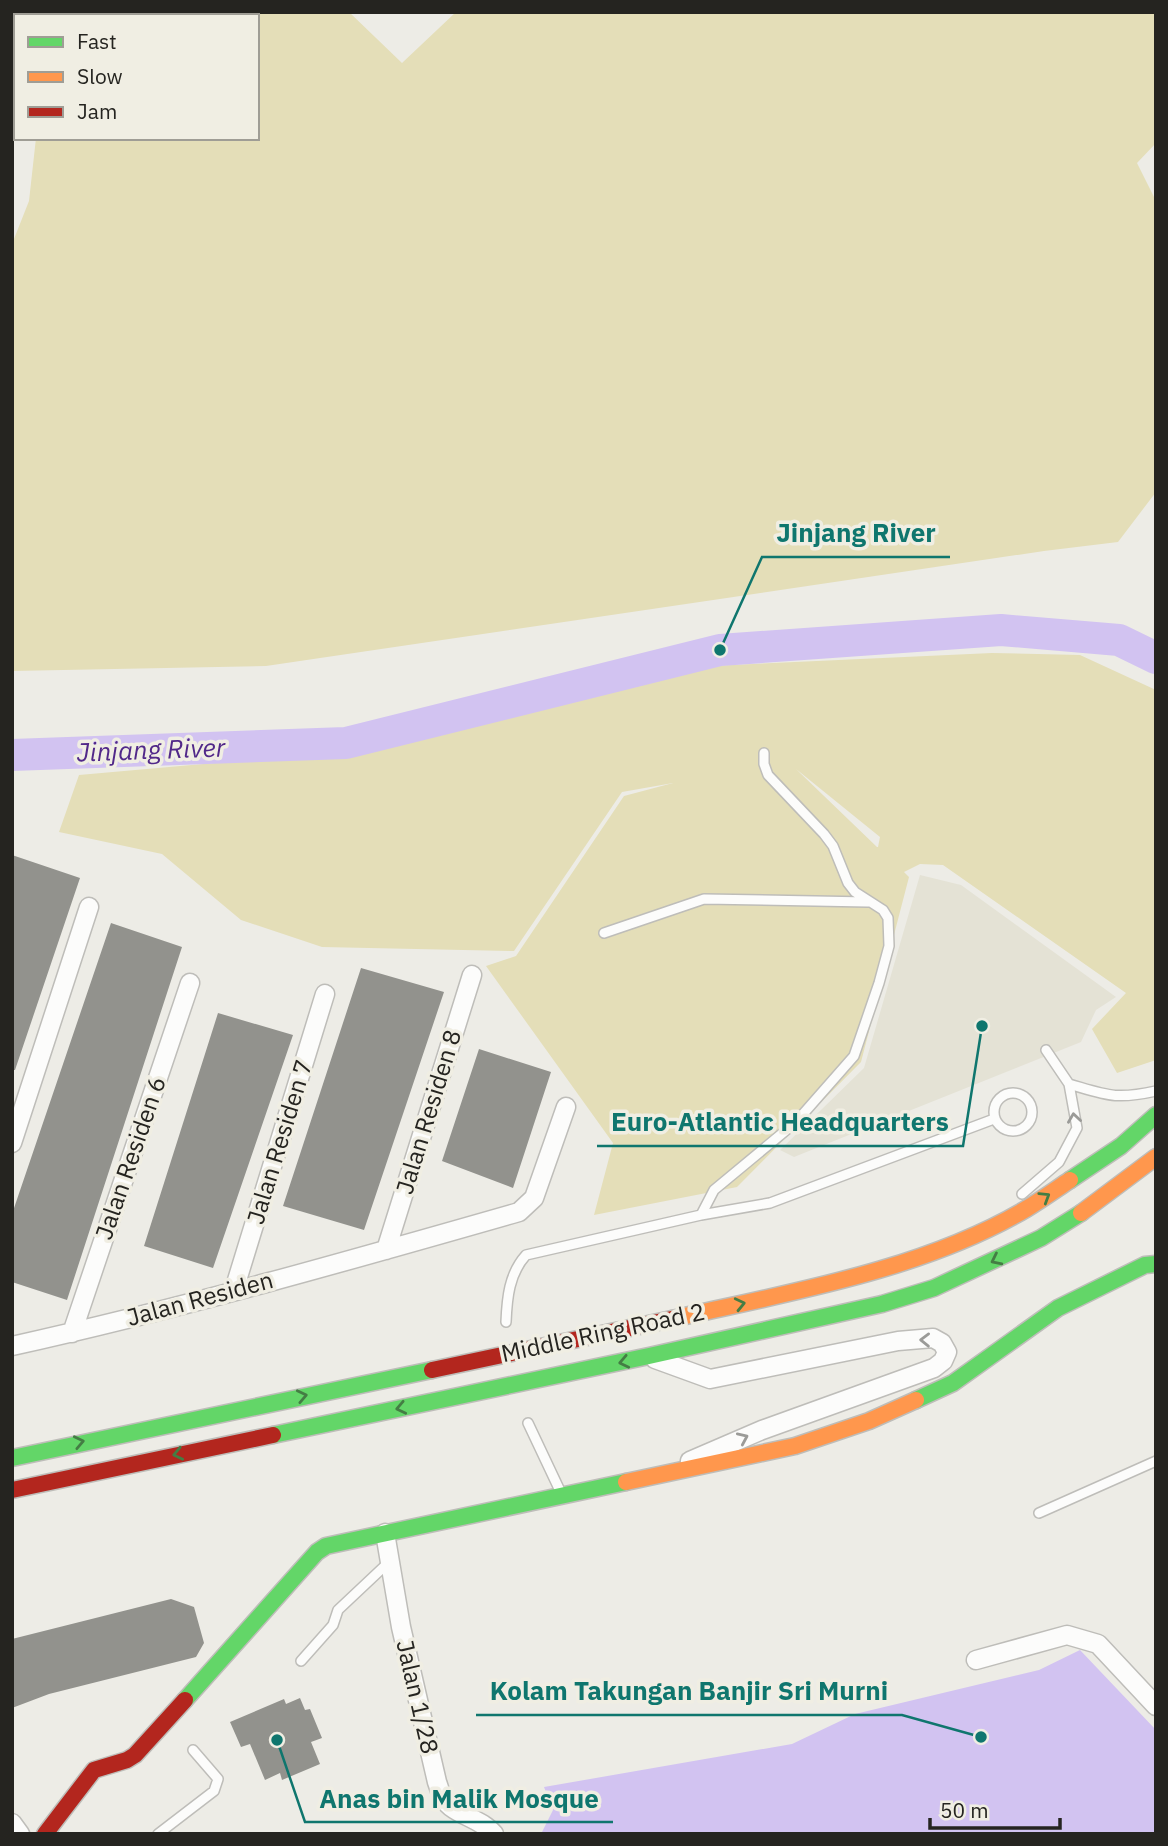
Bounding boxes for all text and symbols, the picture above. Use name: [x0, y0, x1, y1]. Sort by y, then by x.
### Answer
legend: [14, 14, 259, 140]
text: Fast: [77, 27, 117, 55]
text: Slow: [77, 62, 123, 90]
text: Jam: [77, 97, 117, 125]
callout: Jinjang River: [762, 510, 950, 557]
text: Jinjang River: [776, 515, 936, 549]
water label: Jinjang River: [76, 729, 227, 769]
street label: Jalan Residen 8: [388, 1026, 468, 1198]
street label: Jalan Residen 7: [239, 1056, 319, 1228]
street label: Jalan Residen 6: [87, 1072, 173, 1243]
callout: Euro-Atlantic Headquarters: [597, 1099, 963, 1146]
text: Euro-Atlantic Headquarters: [611, 1104, 949, 1138]
one-way arrow: [1067, 1112, 1082, 1124]
one-way arrow: [1038, 1192, 1051, 1205]
one-way arrow: [991, 1252, 1003, 1266]
street label: Jalan Residen: [123, 1263, 276, 1333]
street label: Middle Ring Road 2: [498, 1295, 707, 1369]
one-way arrow: [734, 1297, 746, 1312]
one-way arrow: [919, 1333, 930, 1348]
one-way arrow: [618, 1353, 630, 1368]
one-way arrow: [296, 1390, 308, 1405]
one-way arrow: [395, 1399, 407, 1414]
one-way arrow: [736, 1432, 749, 1446]
one-way arrow: [73, 1436, 85, 1451]
one-way arrow: [172, 1445, 184, 1460]
street label: Jalan 1/28: [389, 1637, 447, 1757]
callout: Kolam Takungan Banjir Sri Murni: [476, 1668, 902, 1715]
text: Kolam Takungan Banjir Sri Murni: [490, 1673, 888, 1707]
callout: Anas bin Malik Mosque: [305, 1775, 613, 1822]
text: Anas bin Malik Mosque: [319, 1781, 599, 1815]
scale bar: [930, 1786, 1060, 1830]
text: 50 m: [940, 1796, 989, 1824]

